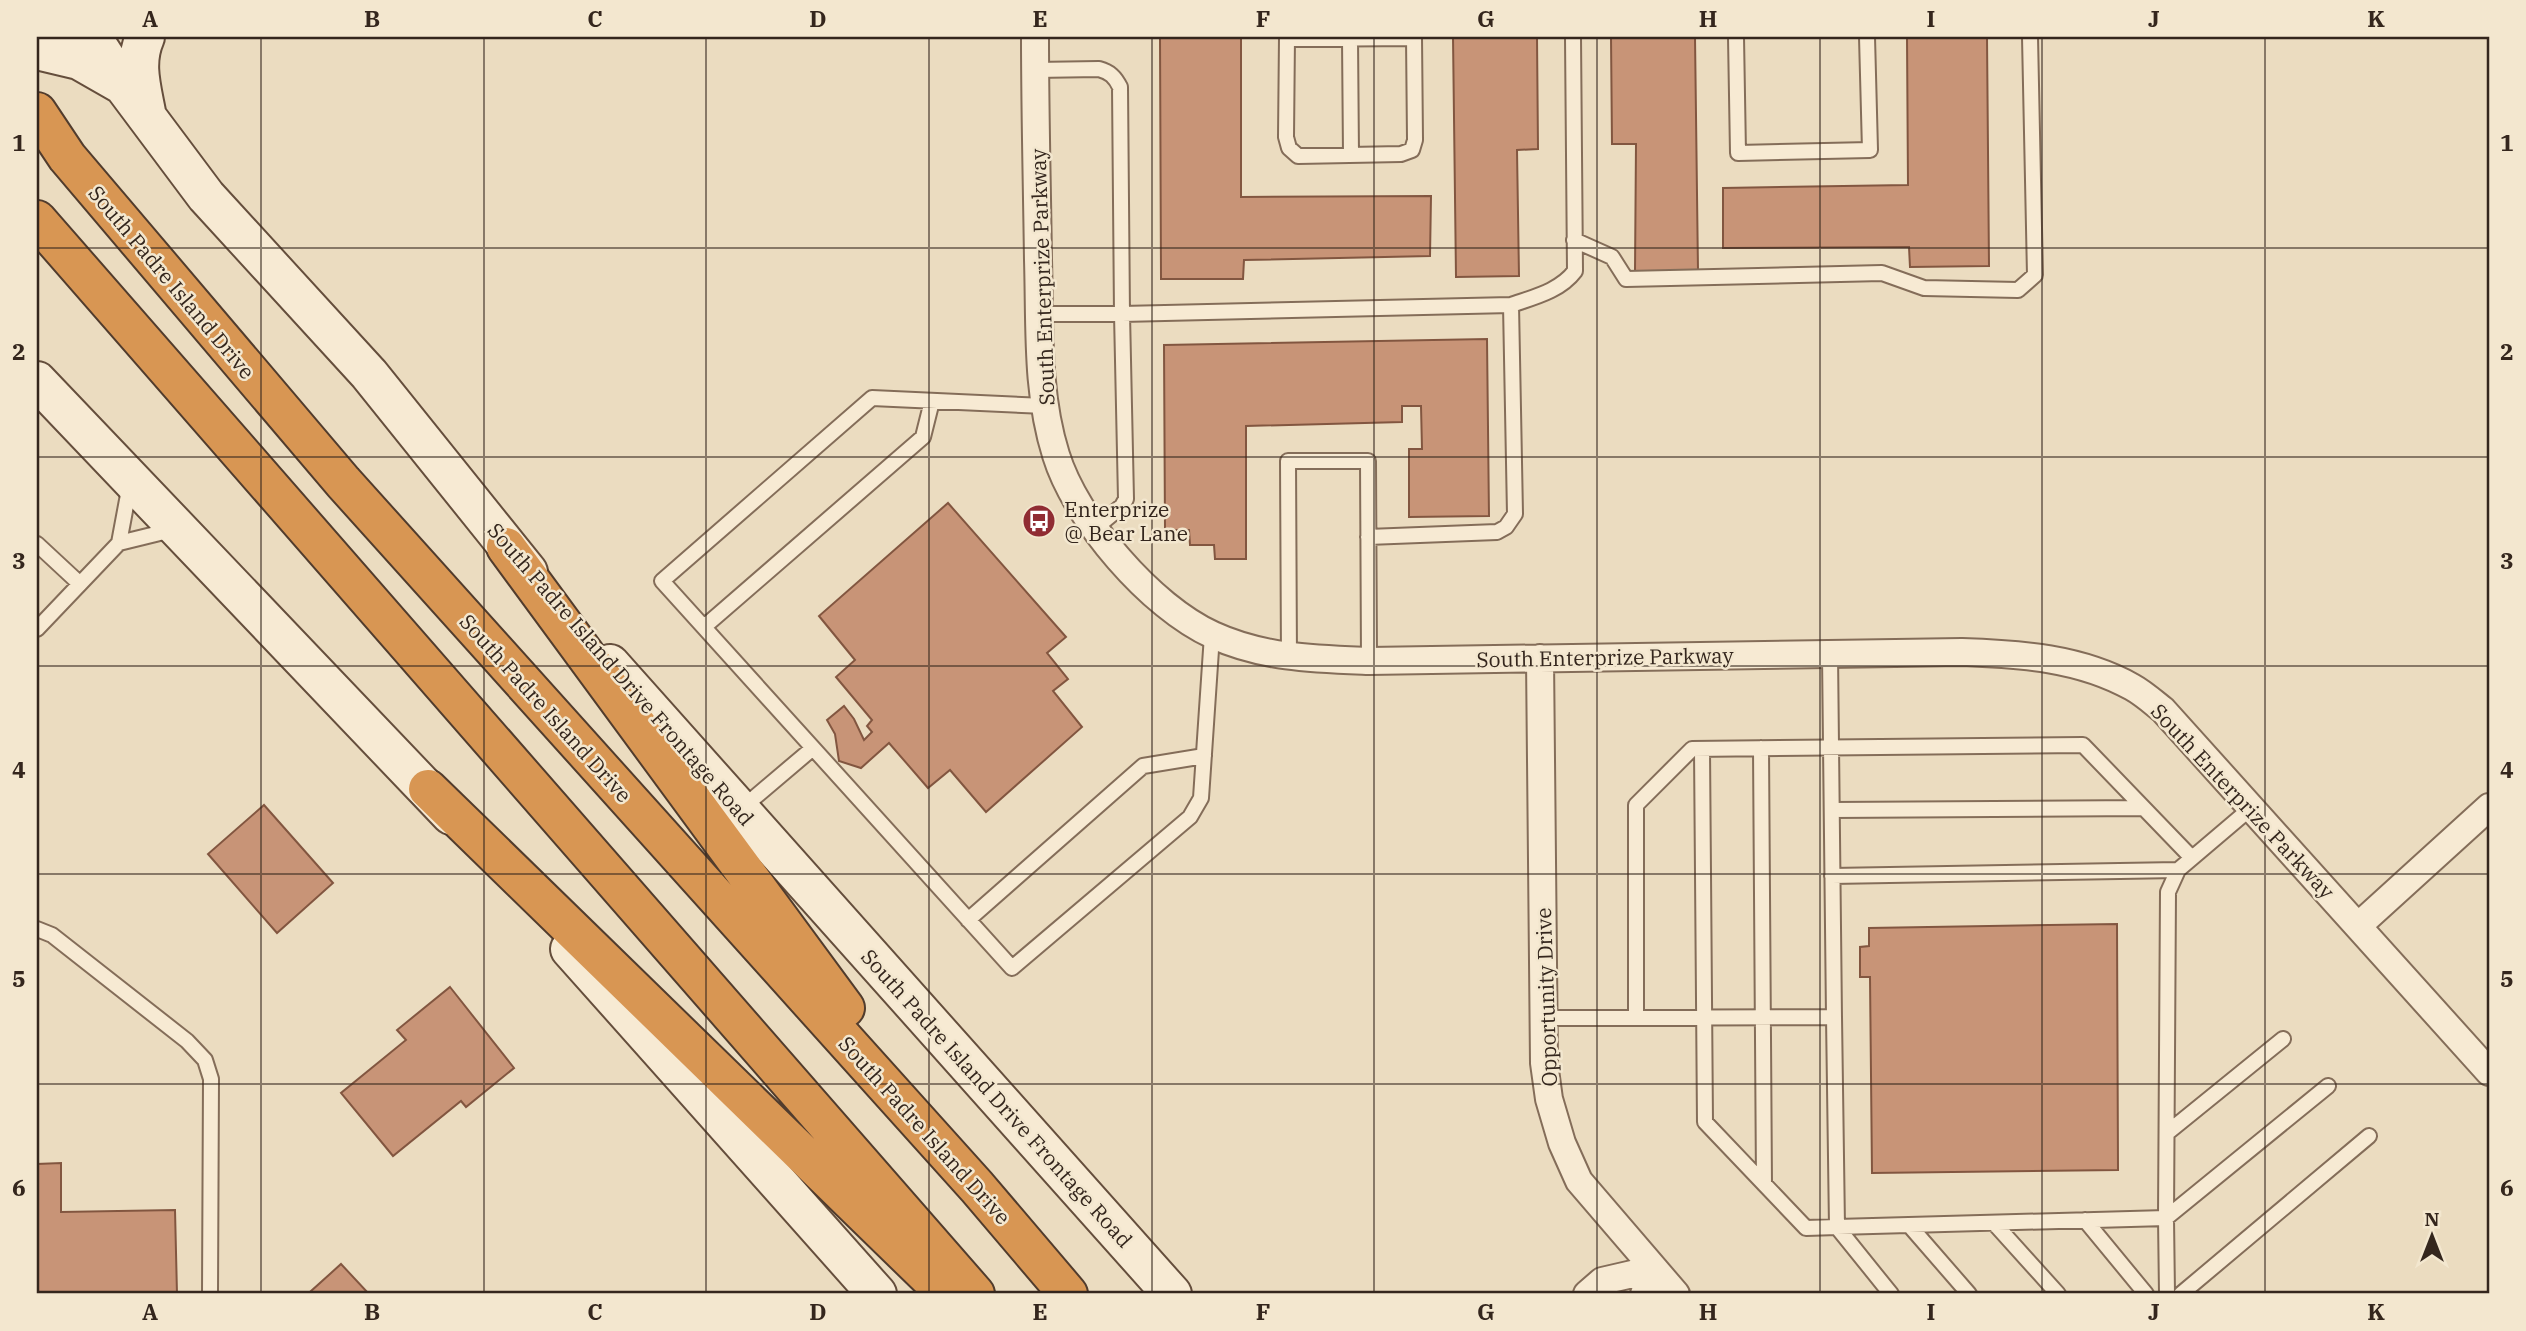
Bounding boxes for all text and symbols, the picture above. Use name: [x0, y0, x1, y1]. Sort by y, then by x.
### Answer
text: A: [142, 3, 158, 33]
text: B: [364, 3, 380, 33]
text: C: [587, 3, 603, 33]
text: D: [809, 3, 827, 33]
text: E: [1032, 3, 1048, 33]
text: F: [1256, 3, 1270, 33]
text: G: [1477, 3, 1495, 33]
text: H: [1699, 3, 1717, 33]
text: I: [1927, 3, 1935, 33]
text: J: [2148, 3, 2160, 33]
text: K: [2367, 3, 2385, 33]
text: 1: [12, 127, 26, 157]
text: 1: [2500, 127, 2514, 157]
street label: South Enterprize Parkway: [1023, 147, 1060, 406]
street label: South Padre Island Drive: [83, 179, 261, 385]
text: 2: [12, 336, 26, 366]
text: 2: [2500, 336, 2514, 366]
place label: Enterprize @ Bear Lane: [1064, 495, 1188, 547]
bus stop icon: Enterprize @ Bear Lane: [1020, 502, 1058, 540]
street label: South Padre Island Drive Frontage Road: [483, 518, 759, 830]
text: 3: [12, 545, 26, 575]
text: 3: [2500, 545, 2514, 575]
street label: South Padre Island Drive: [455, 609, 637, 807]
street label: South Enterprize Parkway: [1476, 641, 1735, 673]
street label: South Enterprize Parkway: [2145, 697, 2341, 905]
text: 4: [12, 754, 26, 784]
text: 4: [2500, 754, 2514, 784]
street label: Opportunity Drive: [1529, 907, 1563, 1087]
street label: South Padre Island Drive Frontage Road: [856, 944, 1138, 1252]
text: 5: [12, 963, 26, 993]
text: 5: [2500, 963, 2514, 993]
street label: South Padre Island Drive: [834, 1031, 1016, 1229]
text: 6: [12, 1172, 26, 1202]
text: 6: [2500, 1172, 2514, 1202]
north arrow: [2396, 1202, 2466, 1272]
text: N: [2424, 1207, 2440, 1231]
text: A: [142, 1296, 158, 1326]
text: B: [364, 1296, 380, 1326]
text: C: [587, 1296, 603, 1326]
text: D: [809, 1296, 827, 1326]
text: E: [1032, 1296, 1048, 1326]
text: F: [1256, 1296, 1270, 1326]
text: G: [1477, 1296, 1495, 1326]
text: H: [1699, 1296, 1717, 1326]
text: I: [1927, 1296, 1935, 1326]
text: J: [2148, 1296, 2160, 1326]
text: K: [2367, 1296, 2385, 1326]

